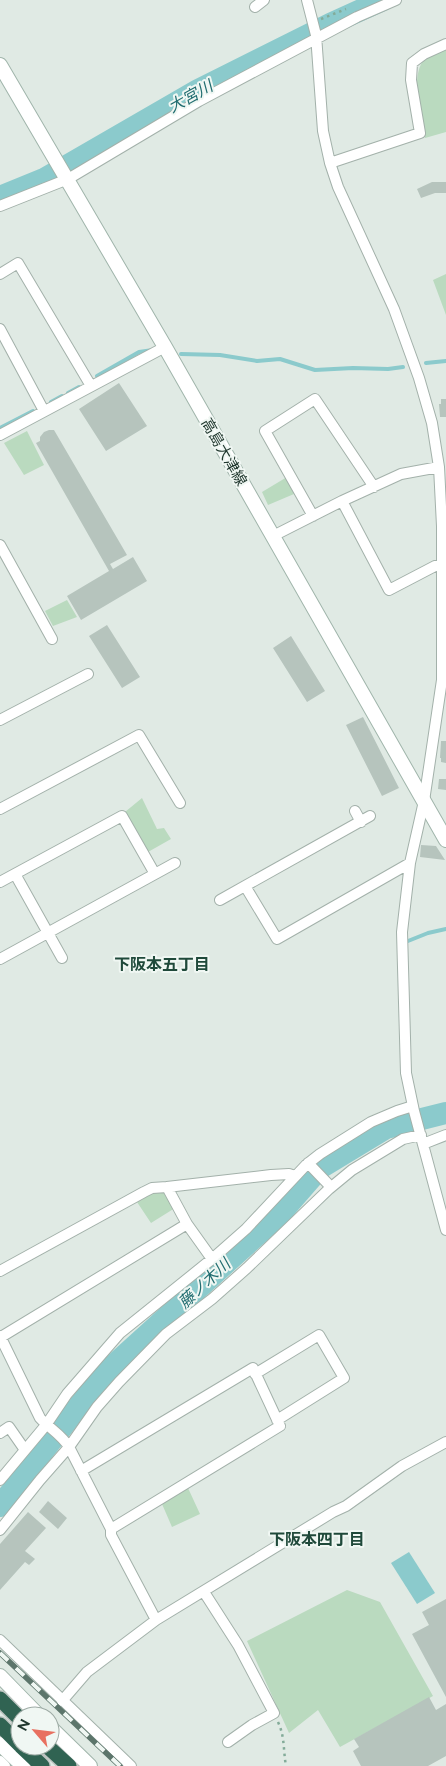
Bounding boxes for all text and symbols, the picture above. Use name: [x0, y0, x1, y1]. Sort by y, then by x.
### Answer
water label: 大宮川: [165, 76, 218, 116]
street label: 高島大津線: [197, 415, 251, 489]
district label: 下阪本五丁目: [114, 955, 210, 974]
water label: 藤ノ木川: [174, 1253, 236, 1312]
district label: 下阪本四丁目: [269, 1530, 365, 1549]
north arrow: [10, 1706, 60, 1756]
text: N: [14, 1716, 33, 1733]

